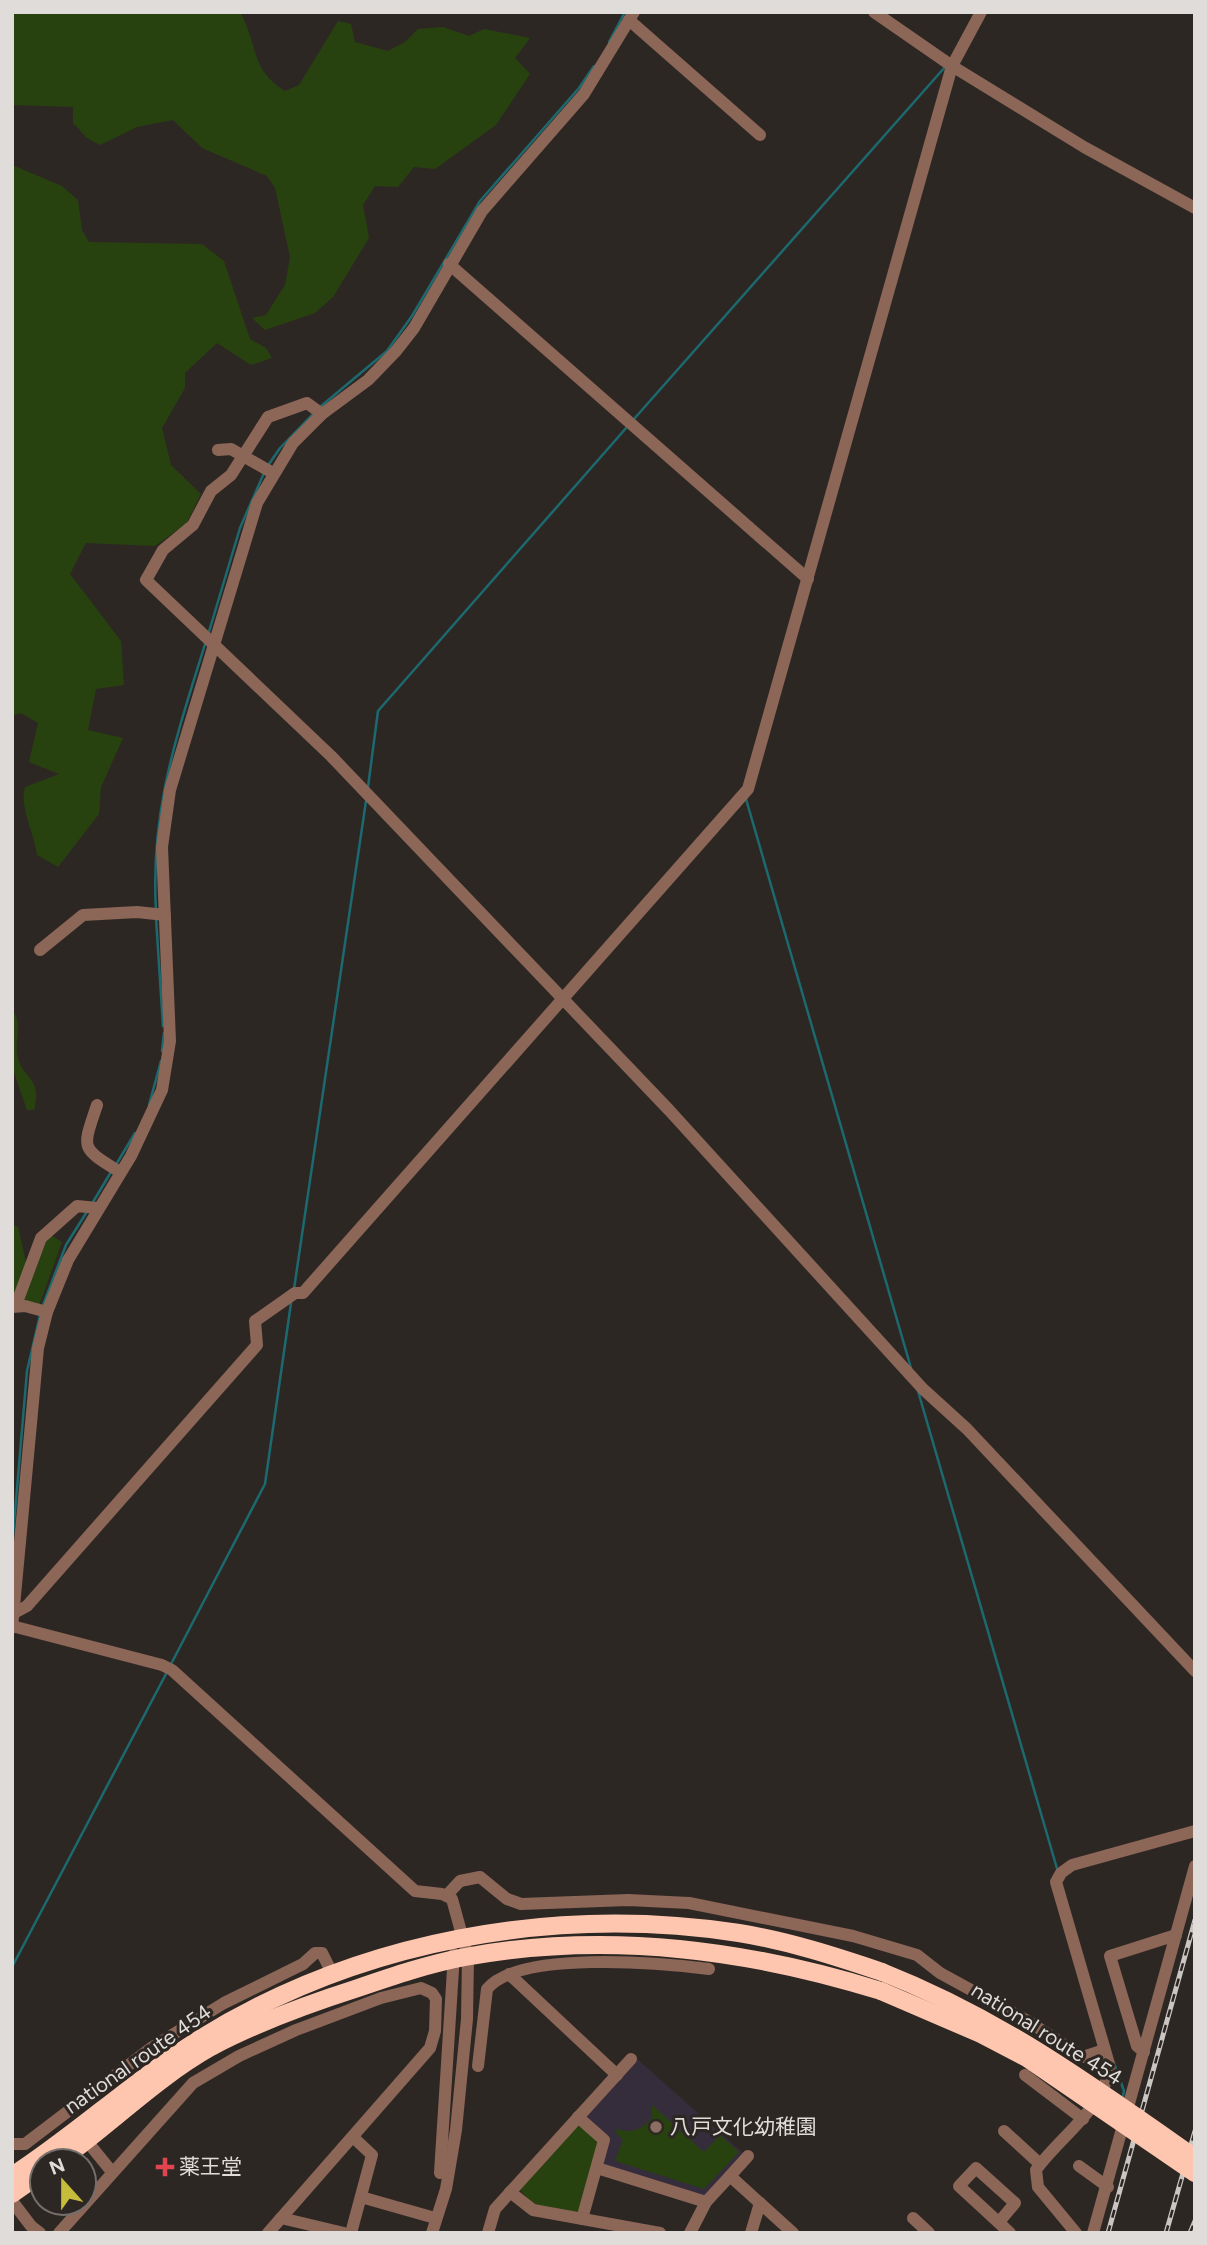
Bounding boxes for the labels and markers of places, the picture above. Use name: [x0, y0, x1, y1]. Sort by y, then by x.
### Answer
place label: 八戸文化幼稚園: [670, 2114, 817, 2139]
marker: 八戸文化幼稚園: [648, 2119, 664, 2135]
place label: 薬王堂: [179, 2154, 242, 2179]
marker: 薬王堂: [157, 2159, 173, 2175]

